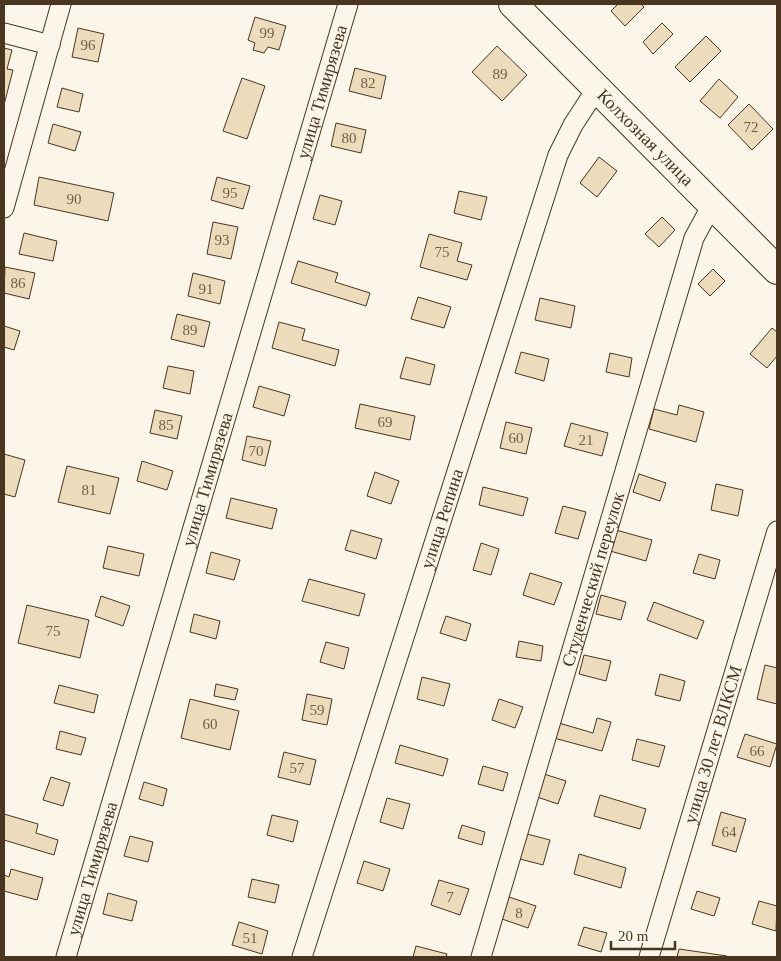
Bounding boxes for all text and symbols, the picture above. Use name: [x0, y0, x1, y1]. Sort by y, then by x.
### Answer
street label: улица Тимирязева: [293, 23, 351, 161]
house number: 99: [260, 25, 275, 41]
house number: 96: [81, 37, 96, 53]
house number: 89: [493, 66, 508, 82]
house number: 82: [361, 75, 376, 91]
street label: Колхозная улица: [593, 85, 698, 190]
house number: 72: [744, 119, 759, 135]
house number: 80: [342, 130, 357, 146]
house number: 95: [223, 185, 238, 201]
house number: 90: [67, 191, 82, 207]
house number: 93: [215, 232, 230, 248]
house number: 75: [435, 244, 450, 260]
house number: 86: [11, 275, 26, 291]
house number: 91: [199, 281, 214, 297]
house number: 89: [183, 322, 198, 338]
street label: улица Тимирязева: [178, 410, 237, 549]
house number: 69: [378, 414, 393, 430]
house number: 85: [159, 417, 174, 433]
house number: 60: [509, 430, 524, 446]
house number: 21: [579, 432, 594, 448]
house number: 70: [249, 443, 264, 459]
street label: улица Репина: [417, 466, 467, 571]
house number: 81: [82, 482, 97, 498]
street label: Студенческий переулок: [558, 489, 628, 669]
house number: 75: [46, 623, 61, 639]
street label: улица 30 лет ВЛКСМ: [680, 663, 746, 826]
house number: 59: [310, 702, 325, 718]
house number: 60: [203, 716, 218, 732]
house number: 66: [750, 743, 765, 759]
house number: 57: [290, 760, 305, 776]
street label: улица Тимирязева: [63, 799, 121, 938]
house number: 64: [722, 824, 737, 840]
house number: 7: [446, 889, 454, 905]
house number: 8: [515, 905, 523, 921]
scale bar: [611, 918, 675, 950]
text: 20 m: [618, 928, 649, 944]
house number: 51: [243, 930, 258, 946]

